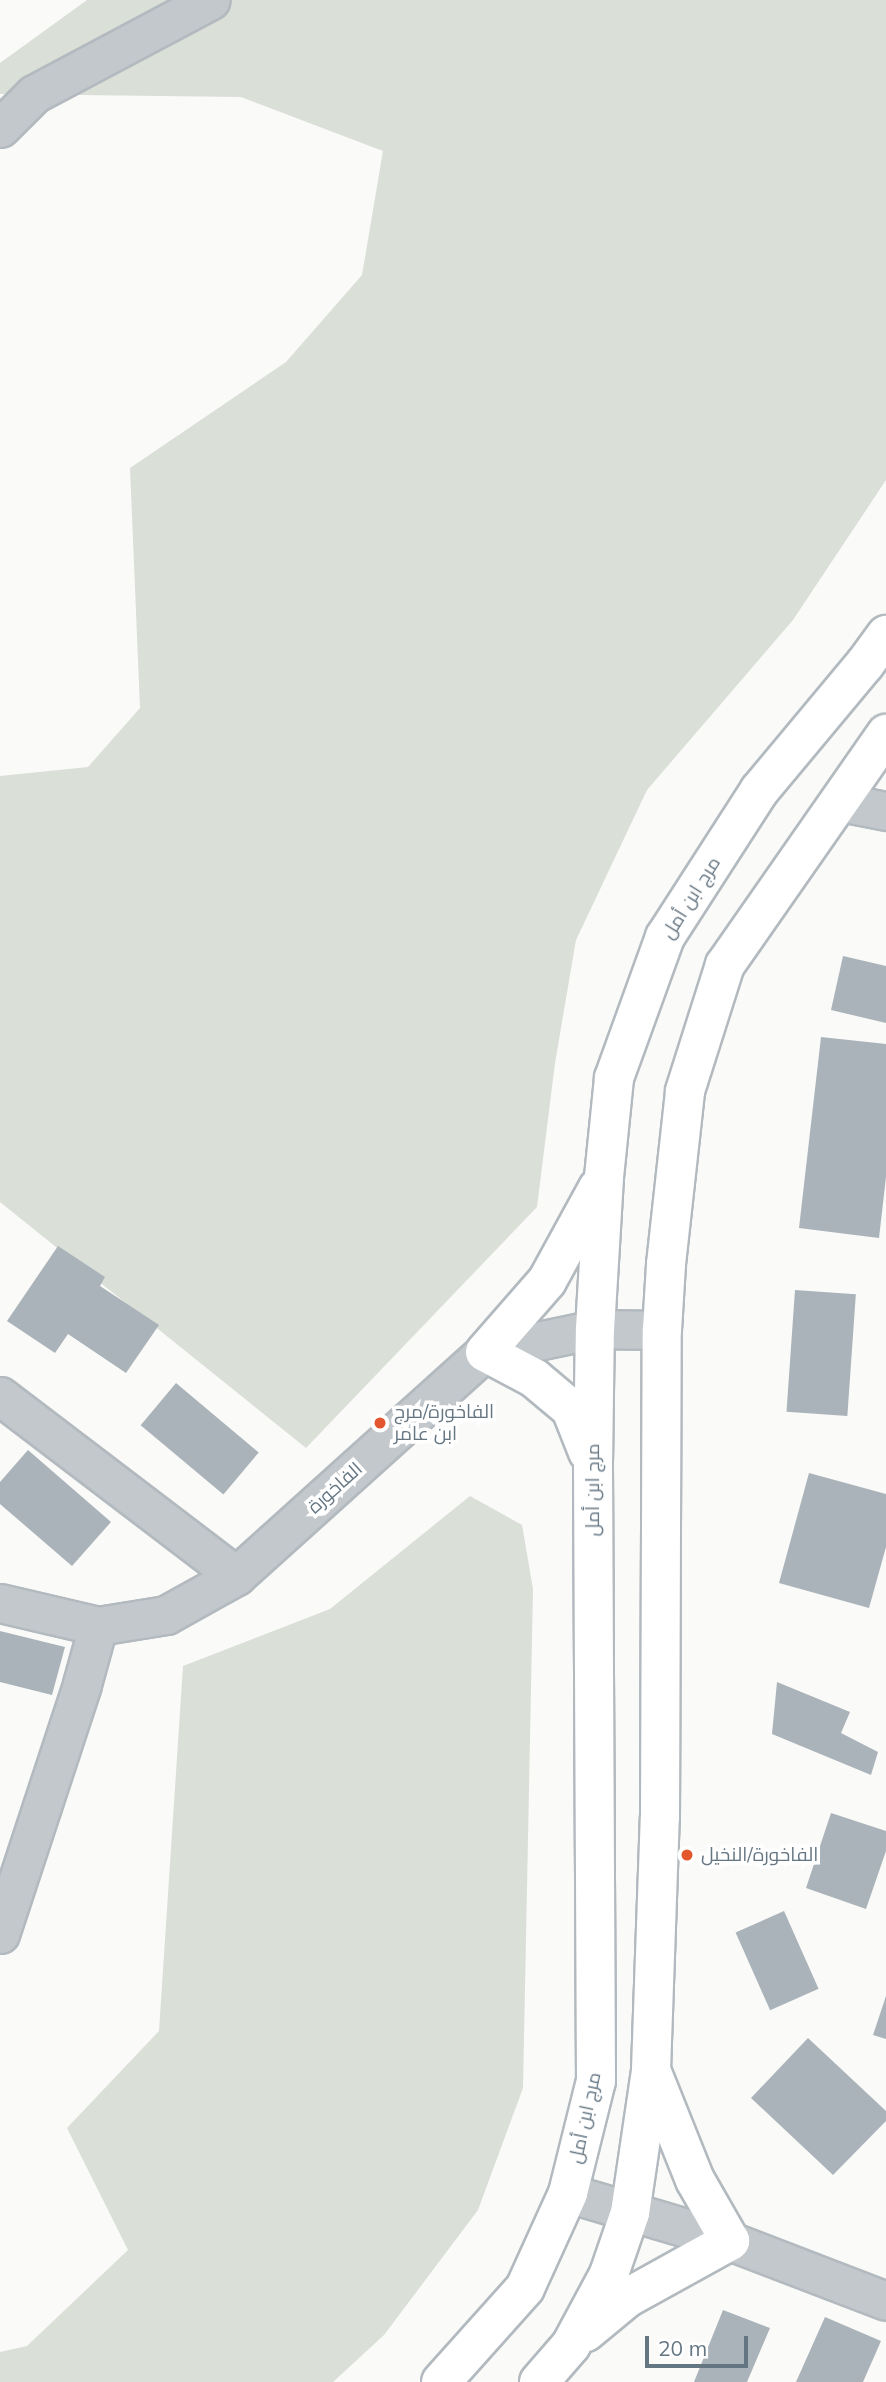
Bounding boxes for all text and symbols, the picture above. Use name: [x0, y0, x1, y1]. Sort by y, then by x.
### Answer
street label: مرج ابن أمل: [657, 853, 725, 943]
place label: الفاخورة/مرج ابن عامر: [394, 1401, 494, 1445]
marker: الفاخورة/مرج ابن عامر: [372, 1415, 388, 1431]
street label: مرج ابن أمل: [582, 1444, 604, 1536]
street label: الفاخورة: [303, 1458, 367, 1518]
place label: الفاخورة/النخيل: [701, 1844, 818, 1866]
marker: الفاخورة/النخيل: [679, 1847, 695, 1863]
street label: مرج ابن أمل: [564, 2070, 606, 2166]
scale bar: [648, 2322, 751, 2366]
text: 20 m: [658, 2335, 707, 2361]

